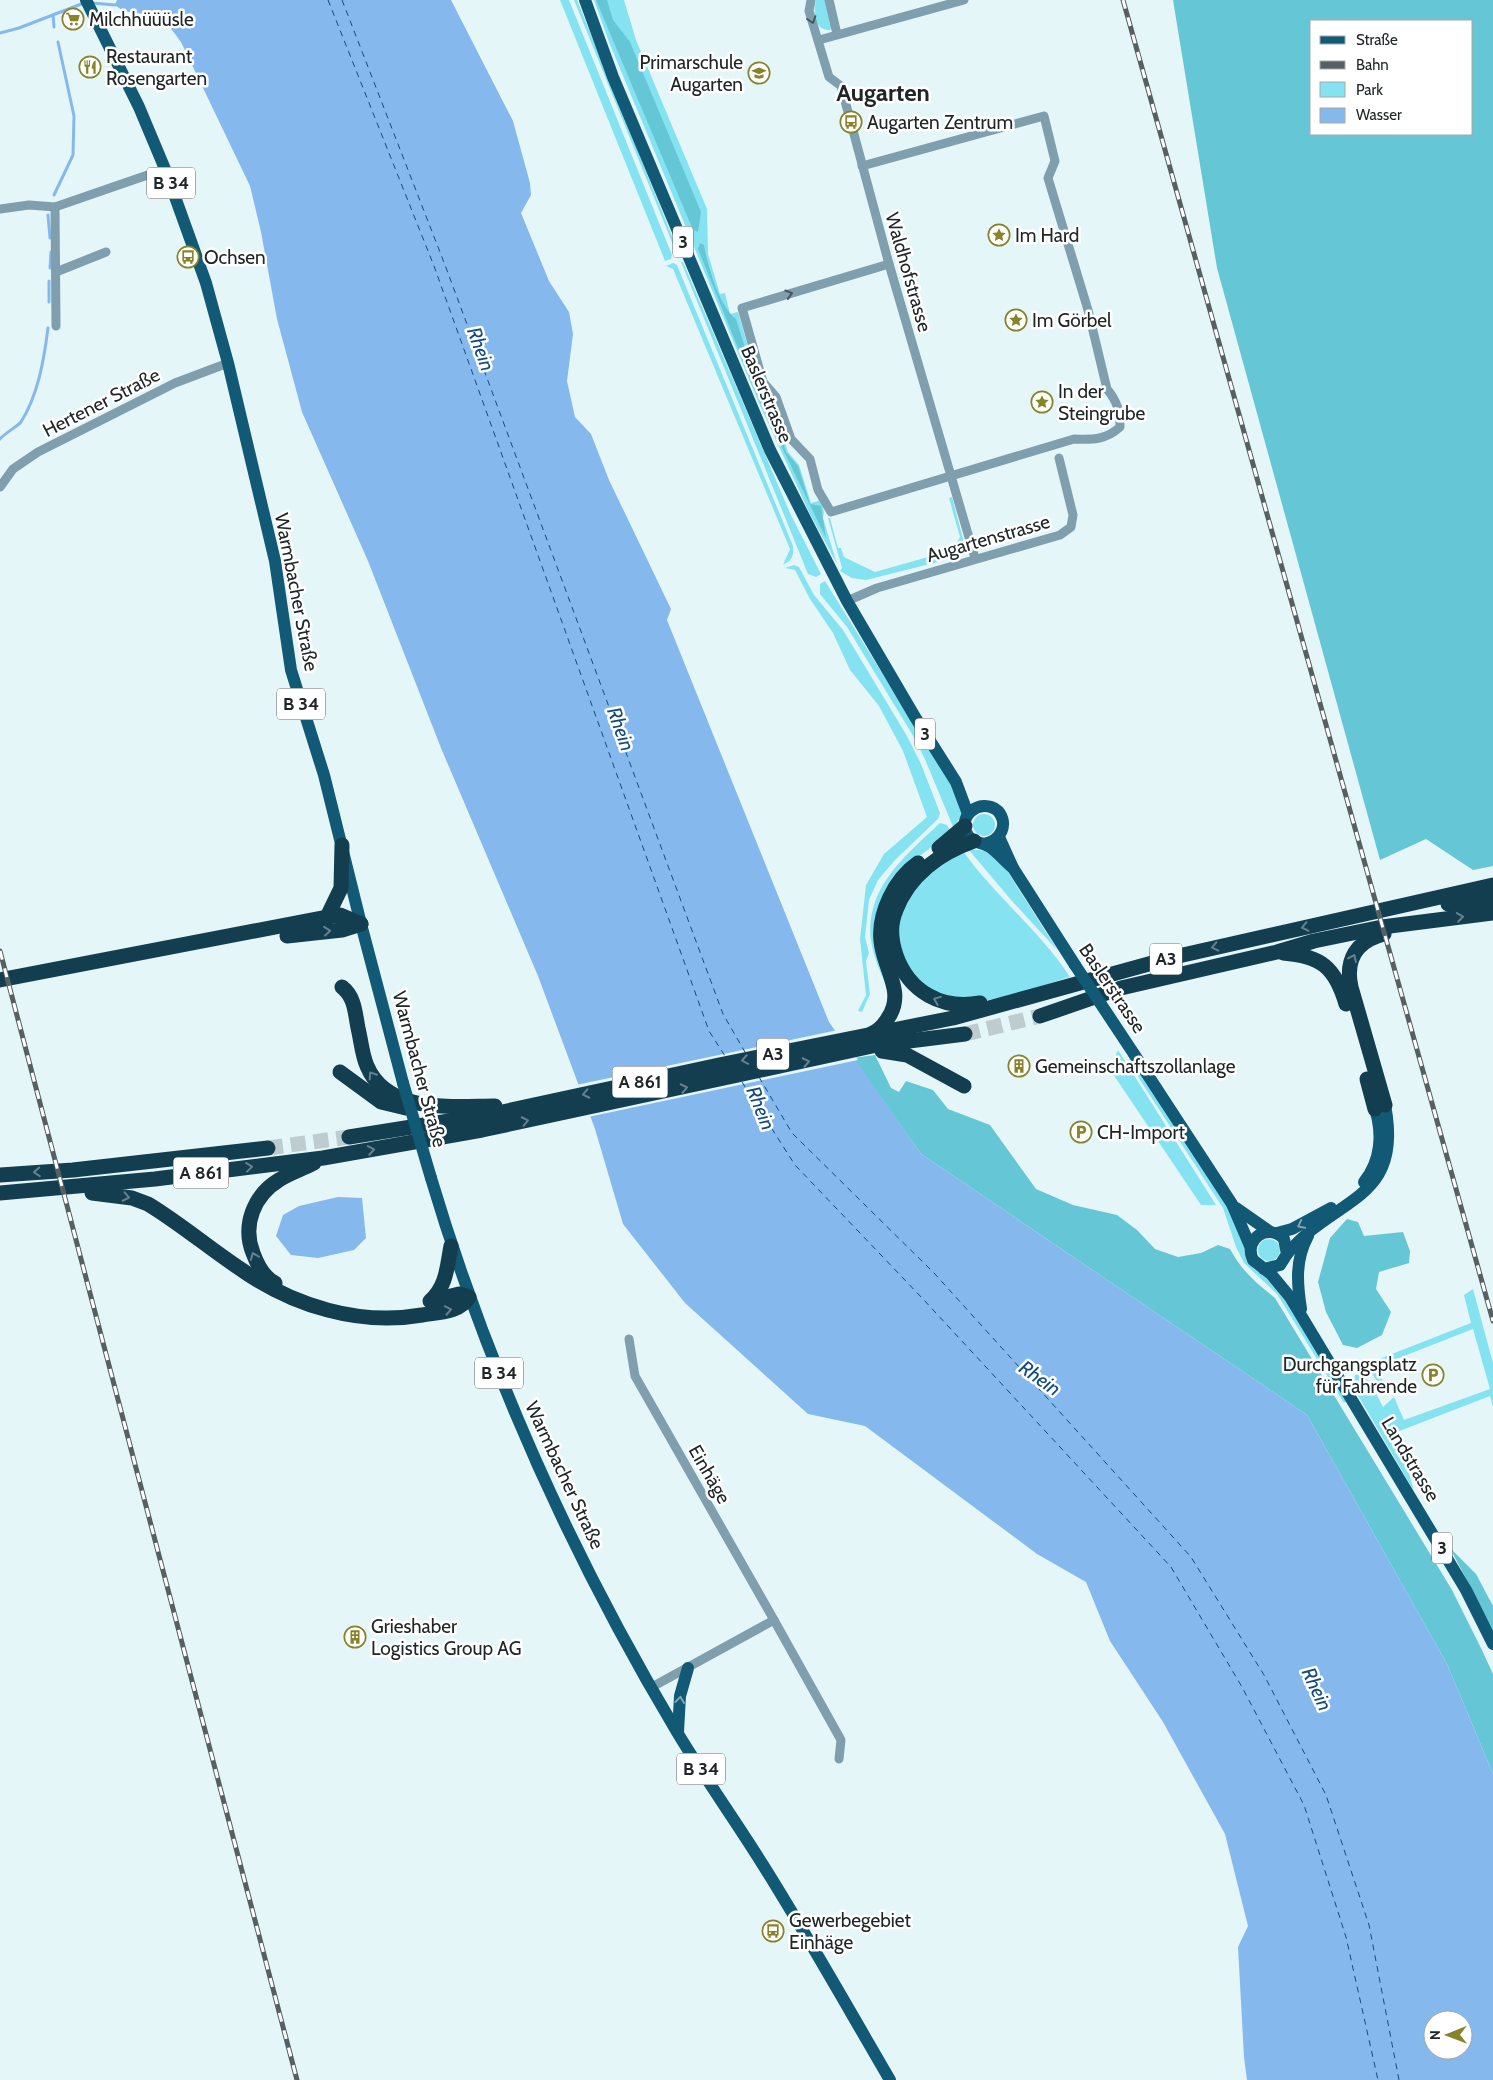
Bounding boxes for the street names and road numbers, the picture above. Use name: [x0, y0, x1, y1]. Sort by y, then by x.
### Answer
road number: B 34: [147, 168, 195, 198]
street label: Waldhofstrasse: [881, 210, 937, 335]
road number: 3: [673, 226, 693, 258]
street label: Baslerstrasse: [736, 342, 797, 446]
street label: Hertener Straße: [39, 363, 164, 442]
street label: Augartenstrasse: [924, 510, 1053, 567]
street label: Warmbacher Straße: [270, 511, 323, 673]
road number: B 34: [277, 689, 325, 720]
road number: 3: [915, 719, 935, 750]
street label: Baslerstrasse: [1074, 939, 1151, 1038]
road number: A3: [1150, 944, 1182, 974]
street label: Warmbacher Straße: [388, 989, 451, 1150]
road number: A3: [757, 1038, 789, 1070]
road number: A 861: [612, 1066, 668, 1098]
road number: A 861: [174, 1158, 228, 1188]
road number: B 34: [475, 1358, 523, 1389]
street label: Warmbacher Straße: [520, 1398, 609, 1553]
street label: Landstrasse: [1376, 1413, 1445, 1506]
street label: Einhäge: [684, 1441, 736, 1508]
road number: 3: [1432, 1532, 1452, 1564]
road number: B 34: [677, 1754, 725, 1785]

